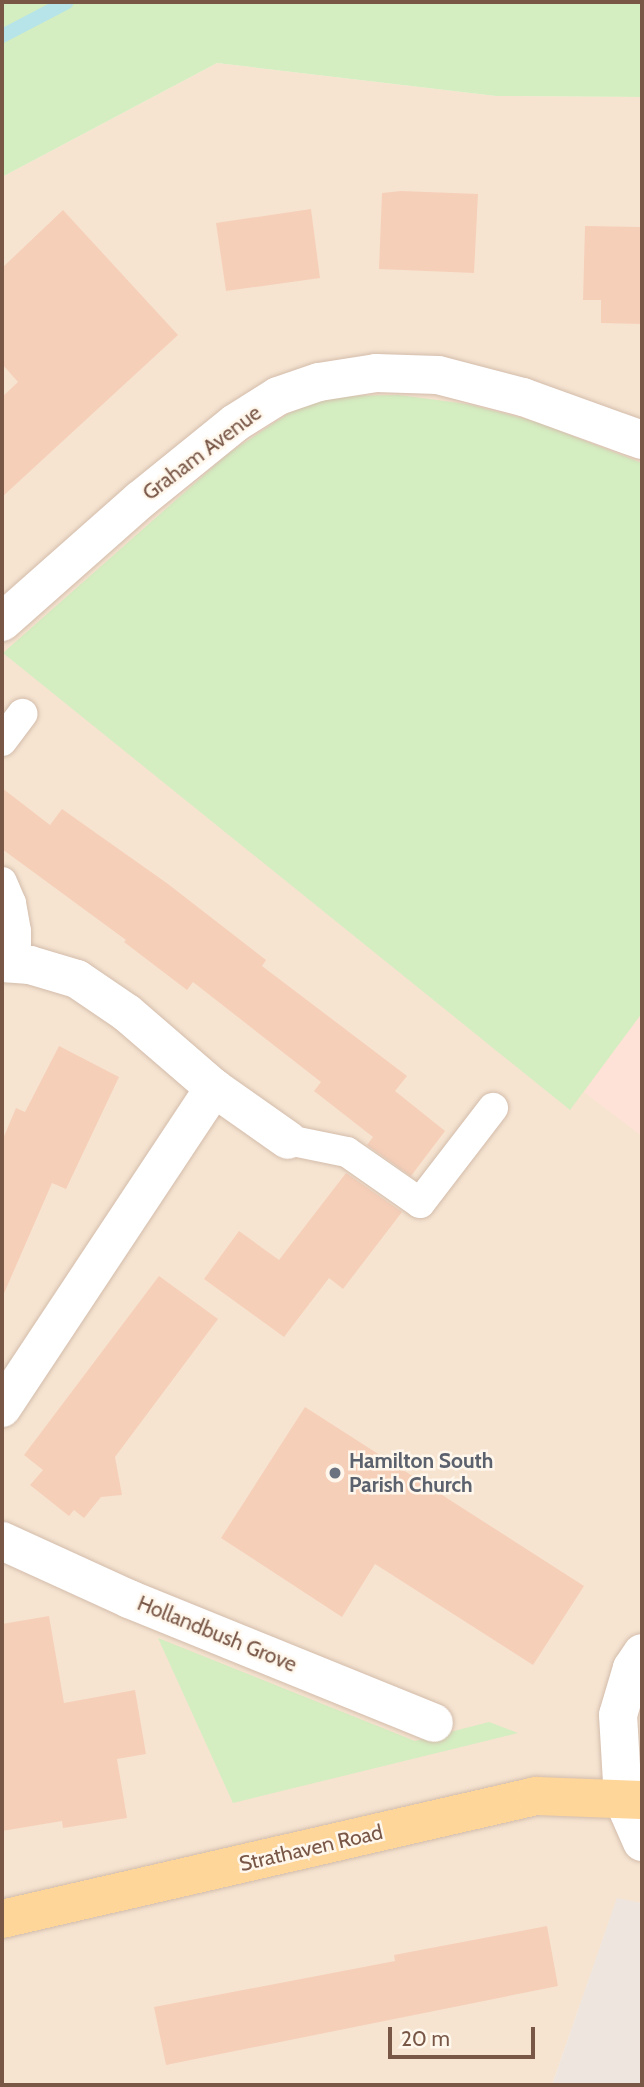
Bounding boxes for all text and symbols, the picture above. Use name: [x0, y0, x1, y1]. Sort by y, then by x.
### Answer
street label: Graham Avenue: [138, 400, 266, 506]
place label: Hamilton South Parish Church: [349, 1448, 493, 1498]
marker: Hamilton South Parish Church: [327, 1465, 343, 1481]
street label: Hollandbush Grove: [134, 1591, 300, 1677]
street label: Strathaven Road: [237, 1819, 385, 1877]
scale bar: [392, 2014, 539, 2058]
text: 20 m: [401, 2026, 450, 2051]

